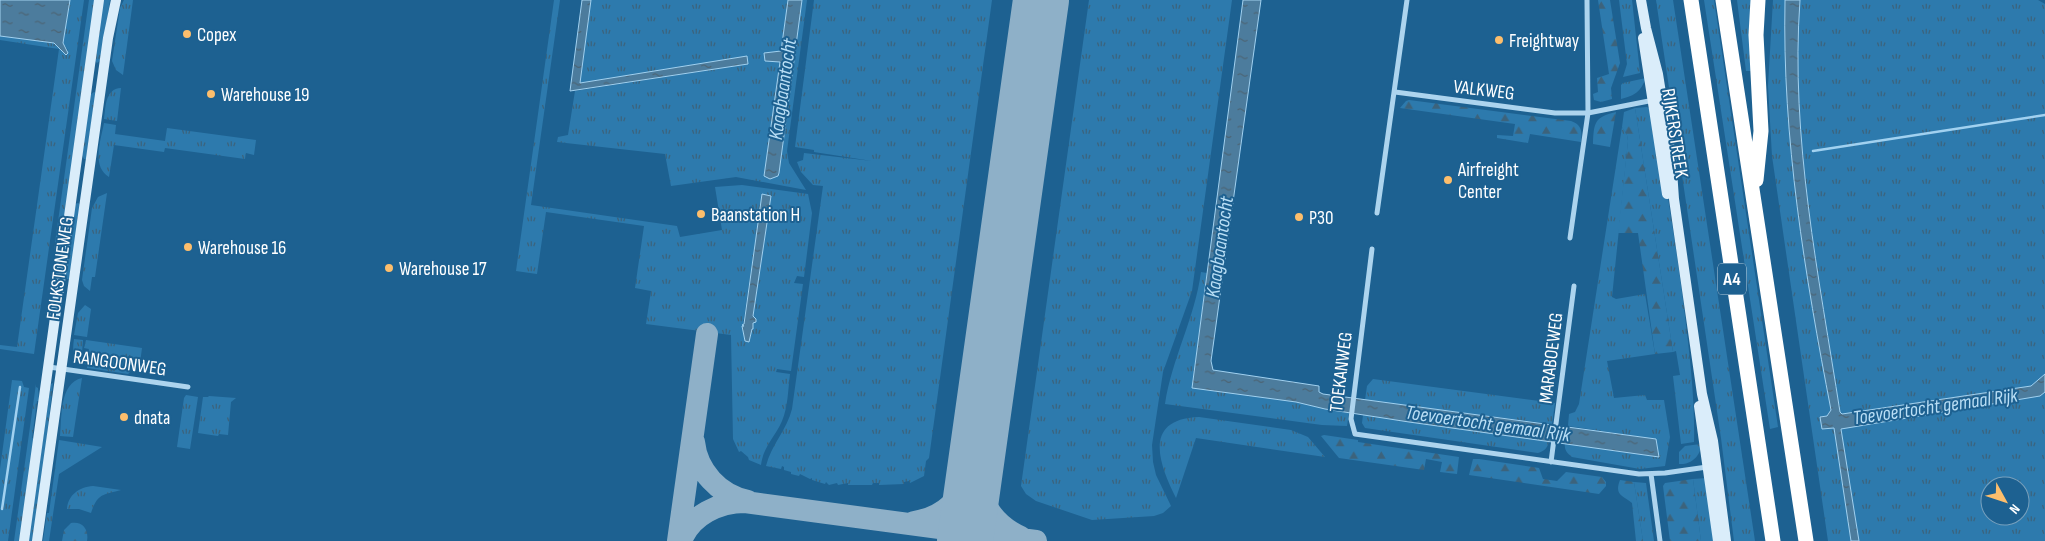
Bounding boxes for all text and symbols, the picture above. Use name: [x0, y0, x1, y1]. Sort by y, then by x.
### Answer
place label: Copex: [197, 24, 236, 47]
marker: Copex: [181, 28, 193, 40]
place label: Freightway: [1509, 30, 1580, 53]
marker: Freightway: [1493, 34, 1505, 46]
water label: Kaagbaantocht: [764, 36, 802, 141]
street label: VALKWEG: [1452, 75, 1516, 106]
place label: Warehouse 19: [221, 84, 309, 107]
street label: RIJKERSTREEK: [1656, 87, 1693, 180]
marker: Warehouse 19: [205, 88, 217, 100]
place label: Airfreight Center: [1457, 159, 1519, 204]
marker: Airfreight Center: [1442, 174, 1454, 186]
water label: Kaagbaantocht: [1201, 194, 1239, 299]
place label: Baanstation H: [711, 204, 800, 227]
place label: P30: [1309, 207, 1333, 230]
marker: Baanstation H: [695, 208, 707, 220]
marker: P30: [1293, 211, 1305, 223]
street label: FOLKSTONEWEG: [42, 215, 79, 321]
place label: Warehouse 16: [198, 237, 286, 260]
marker: Warehouse 16: [182, 241, 194, 253]
place label: Warehouse 17: [399, 258, 487, 281]
marker: Warehouse 17: [383, 262, 395, 274]
road number: A4: [1718, 264, 1746, 294]
street label: MARABOEWEG: [1535, 311, 1568, 405]
street label: TOEKANWEG: [1325, 331, 1358, 414]
street label: RANGOONWEG: [72, 346, 168, 381]
water label: Toevoertocht gemaal Rijk: [1851, 383, 2020, 430]
water label: Toevoertocht gemaal Rijk: [1404, 401, 1572, 448]
place label: dnata: [134, 407, 170, 430]
marker: dnata: [118, 411, 130, 423]
north arrow: [1980, 476, 2030, 526]
text: N: [2006, 501, 2023, 517]

